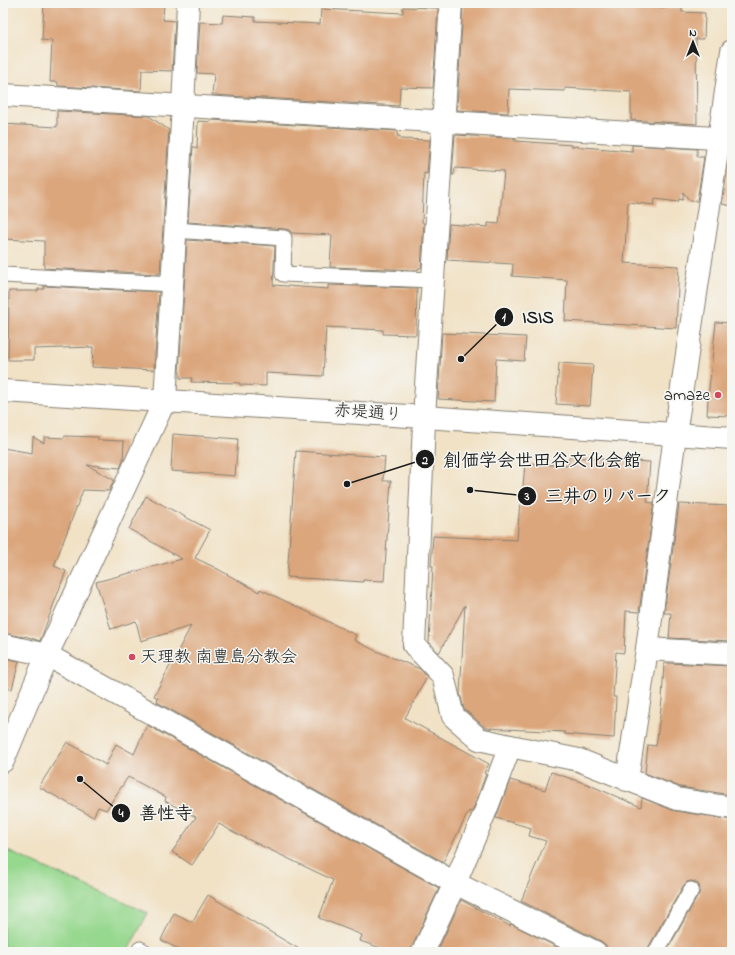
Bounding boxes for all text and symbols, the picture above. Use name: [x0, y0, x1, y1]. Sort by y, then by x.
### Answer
north arrow: [673, 22, 713, 62]
text: N: [689, 25, 697, 41]
callout: ISIS: [494, 302, 562, 332]
text: ISIS: [522, 306, 554, 332]
text: 1: [502, 309, 506, 327]
place label: amaze: [664, 383, 710, 408]
marker: amaze: [713, 390, 723, 400]
street label: 赤堤通り: [333, 398, 403, 428]
callout: 創価学会世田谷文化会館: [415, 444, 649, 474]
text: 創価学会世田谷文化会館: [443, 449, 641, 475]
text: 2: [421, 452, 428, 470]
callout: 三井のリパーク: [517, 481, 679, 511]
text: 三井のリパーク: [545, 485, 671, 511]
text: 3: [524, 488, 530, 506]
place label: 天理教 南豊島分教会: [140, 645, 297, 670]
marker: 天理教 南豊島分教会: [127, 652, 137, 662]
callout: 善性寺: [111, 798, 201, 828]
text: 善性寺: [139, 802, 193, 828]
text: 4: [118, 805, 124, 823]

